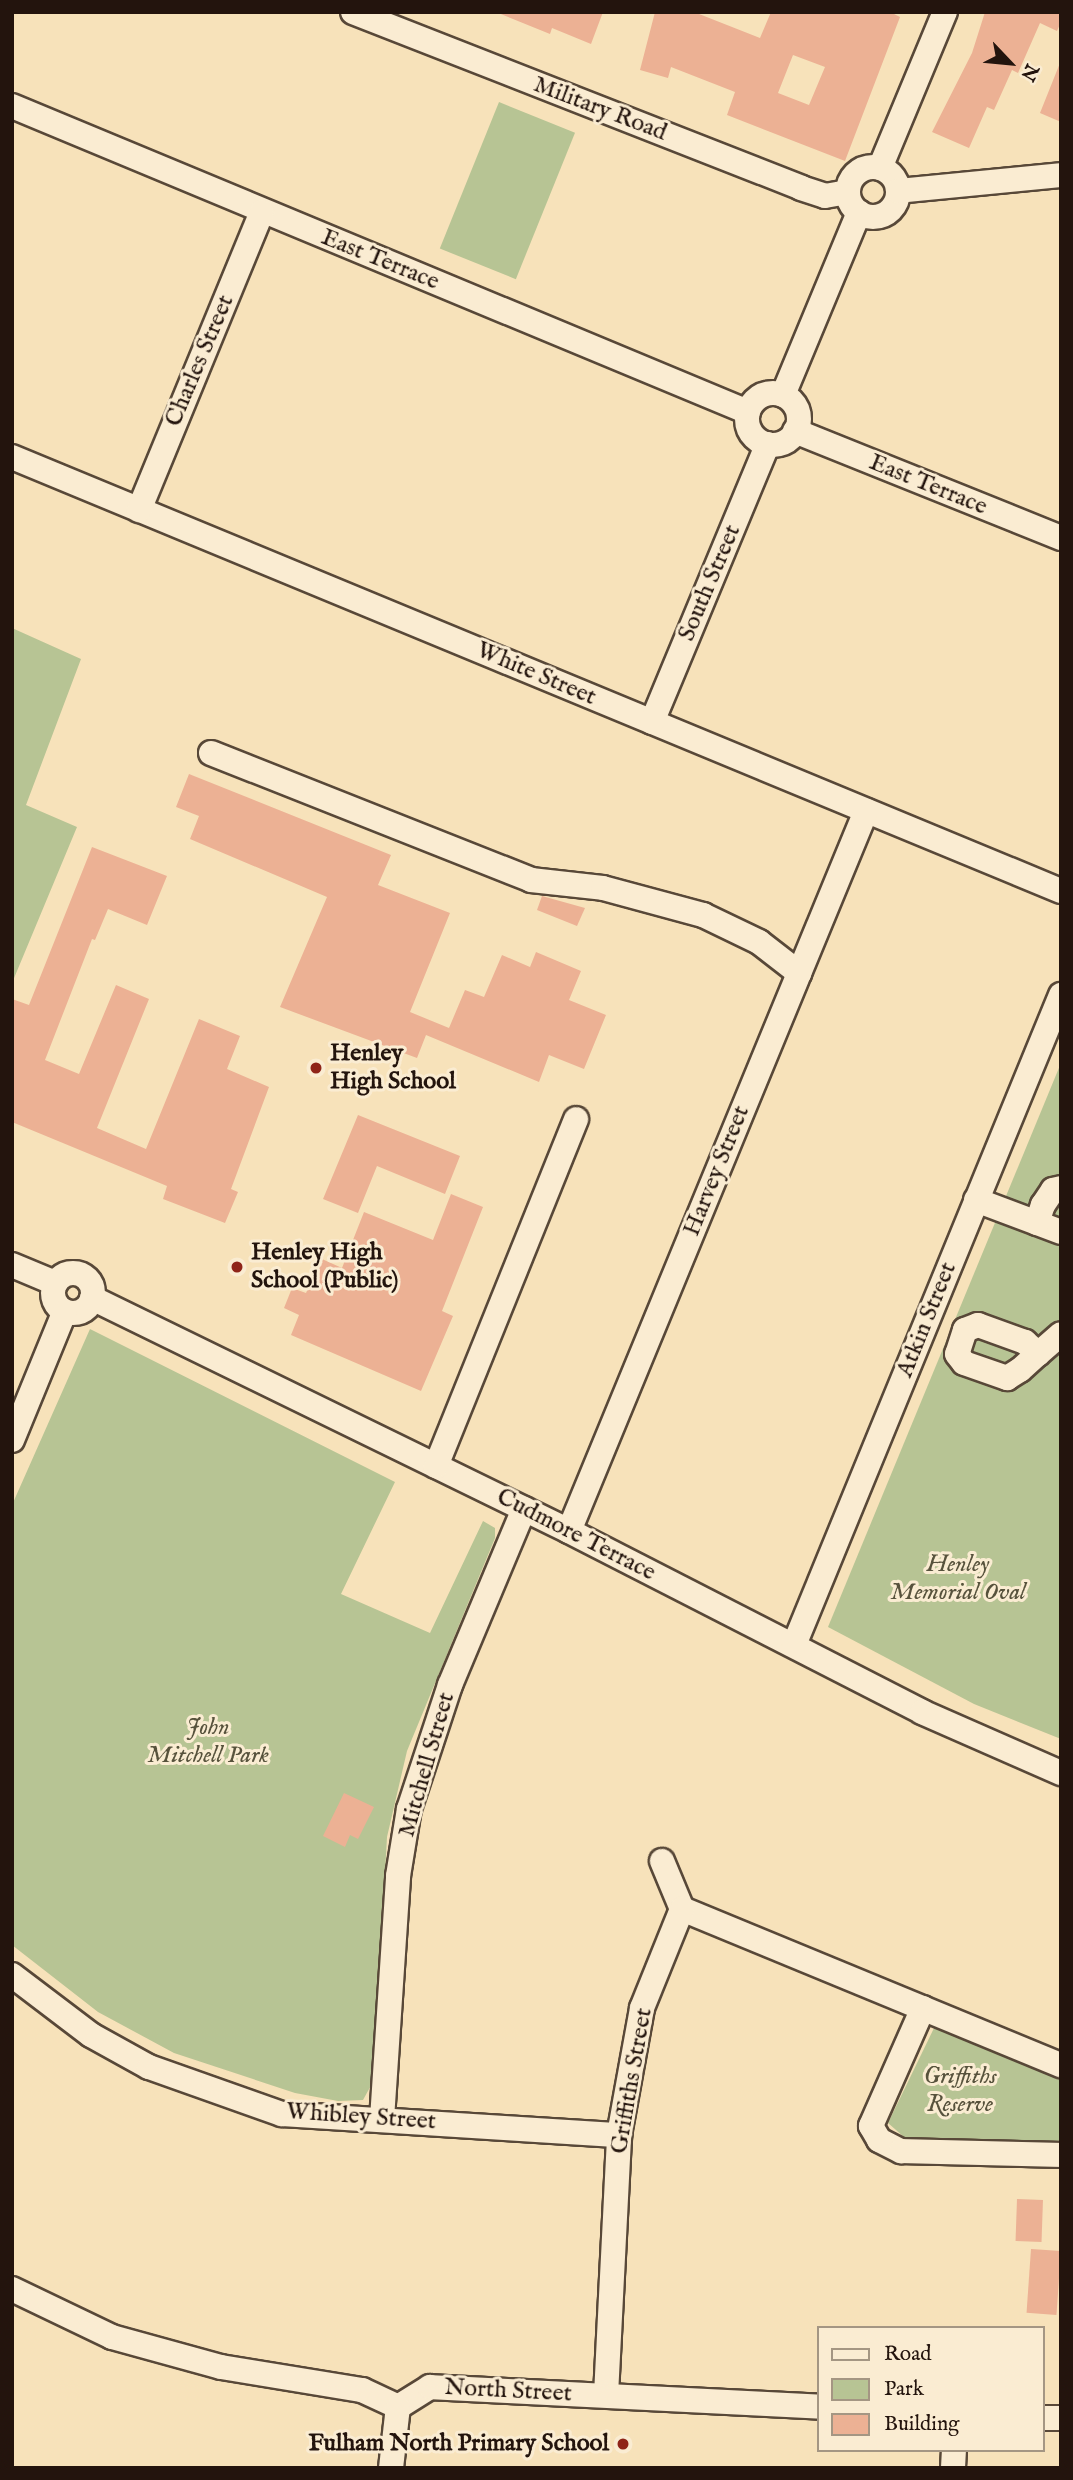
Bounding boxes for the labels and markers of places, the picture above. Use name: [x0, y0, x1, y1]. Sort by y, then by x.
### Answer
place label: Henley High School: [330, 1040, 456, 1096]
marker: Henley High School: [308, 1060, 324, 1076]
place label: Henley High School (Public): [251, 1239, 398, 1295]
marker: Henley High School (Public): [229, 1259, 245, 1275]
place label: Fulham North Primary School: [308, 2430, 609, 2458]
marker: Fulham North Primary School: [615, 2436, 631, 2452]

